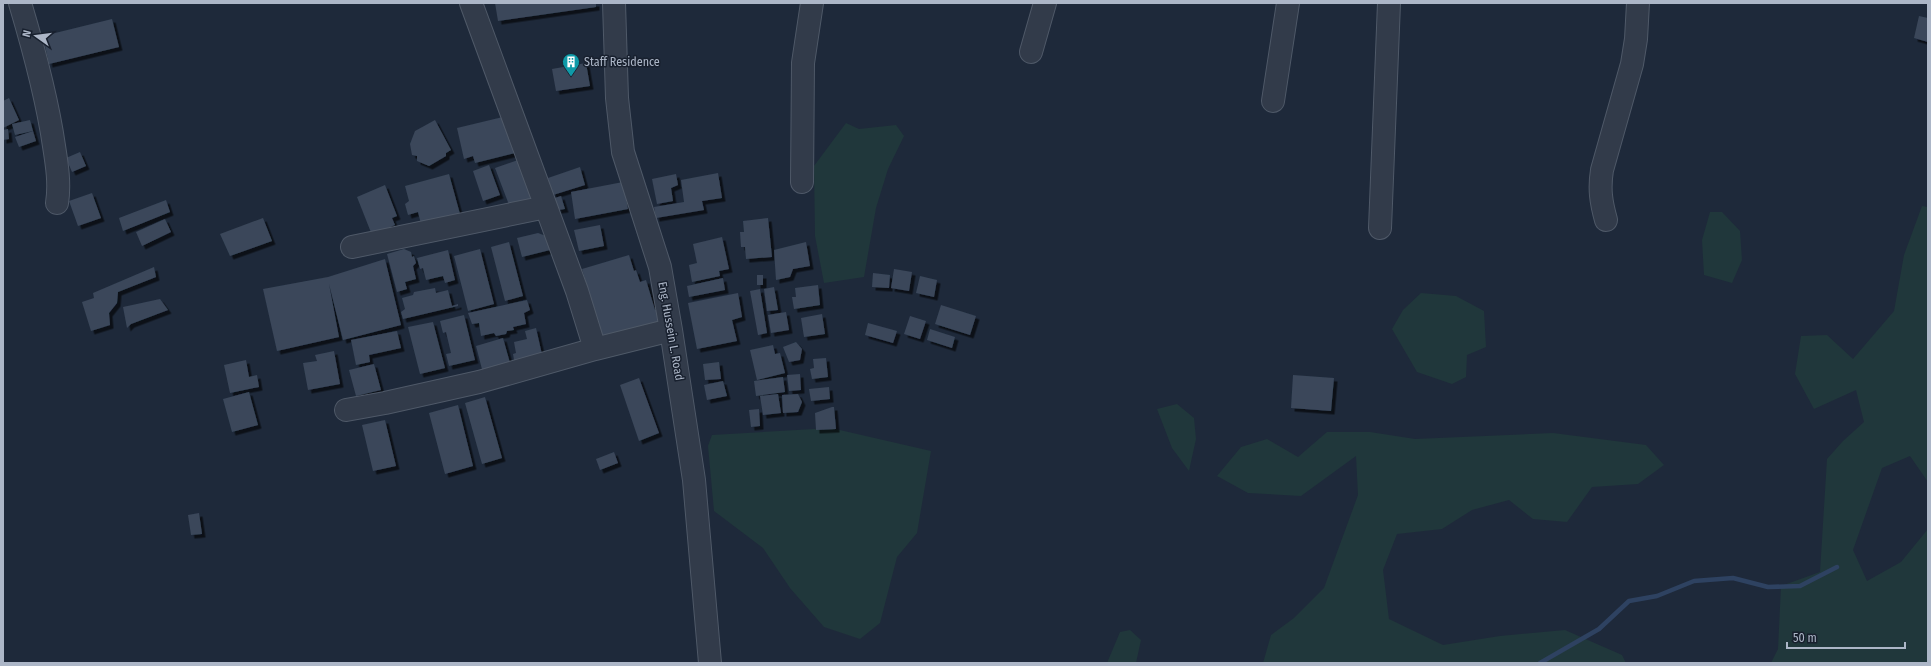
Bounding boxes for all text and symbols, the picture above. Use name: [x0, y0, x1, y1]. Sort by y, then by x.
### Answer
north arrow: [16, 16, 56, 56]
text: N: [20, 29, 34, 38]
building icon: Staff Residence: [561, 52, 581, 77]
place label: Staff Residence: [584, 55, 660, 69]
street label: Eng. Hussein L. Road: [655, 280, 687, 382]
scale bar: [1787, 624, 1905, 650]
text: 50 m: [1793, 631, 1817, 645]

